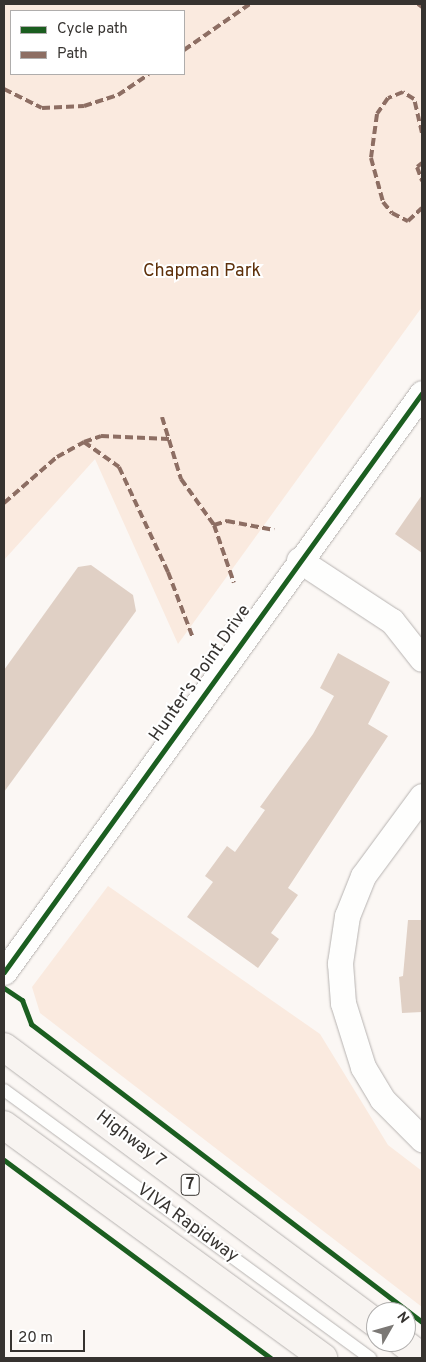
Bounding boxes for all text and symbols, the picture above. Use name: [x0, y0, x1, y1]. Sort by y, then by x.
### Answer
legend: [10, 10, 185, 75]
text: Cycle path: [57, 20, 128, 39]
text: Path: [57, 45, 88, 64]
park label: Chapman Park: [143, 261, 261, 283]
street label: Hunter's Point Drive: [146, 601, 256, 747]
street label: Highway 7: [91, 1107, 169, 1173]
road number: 7: [180, 1172, 200, 1198]
street label: VIVA Rapidway: [132, 1180, 242, 1268]
north arrow: [366, 1302, 416, 1352]
text: N: [393, 1309, 412, 1327]
scale bar: [12, 1320, 88, 1352]
text: 20 m: [18, 1329, 53, 1348]

